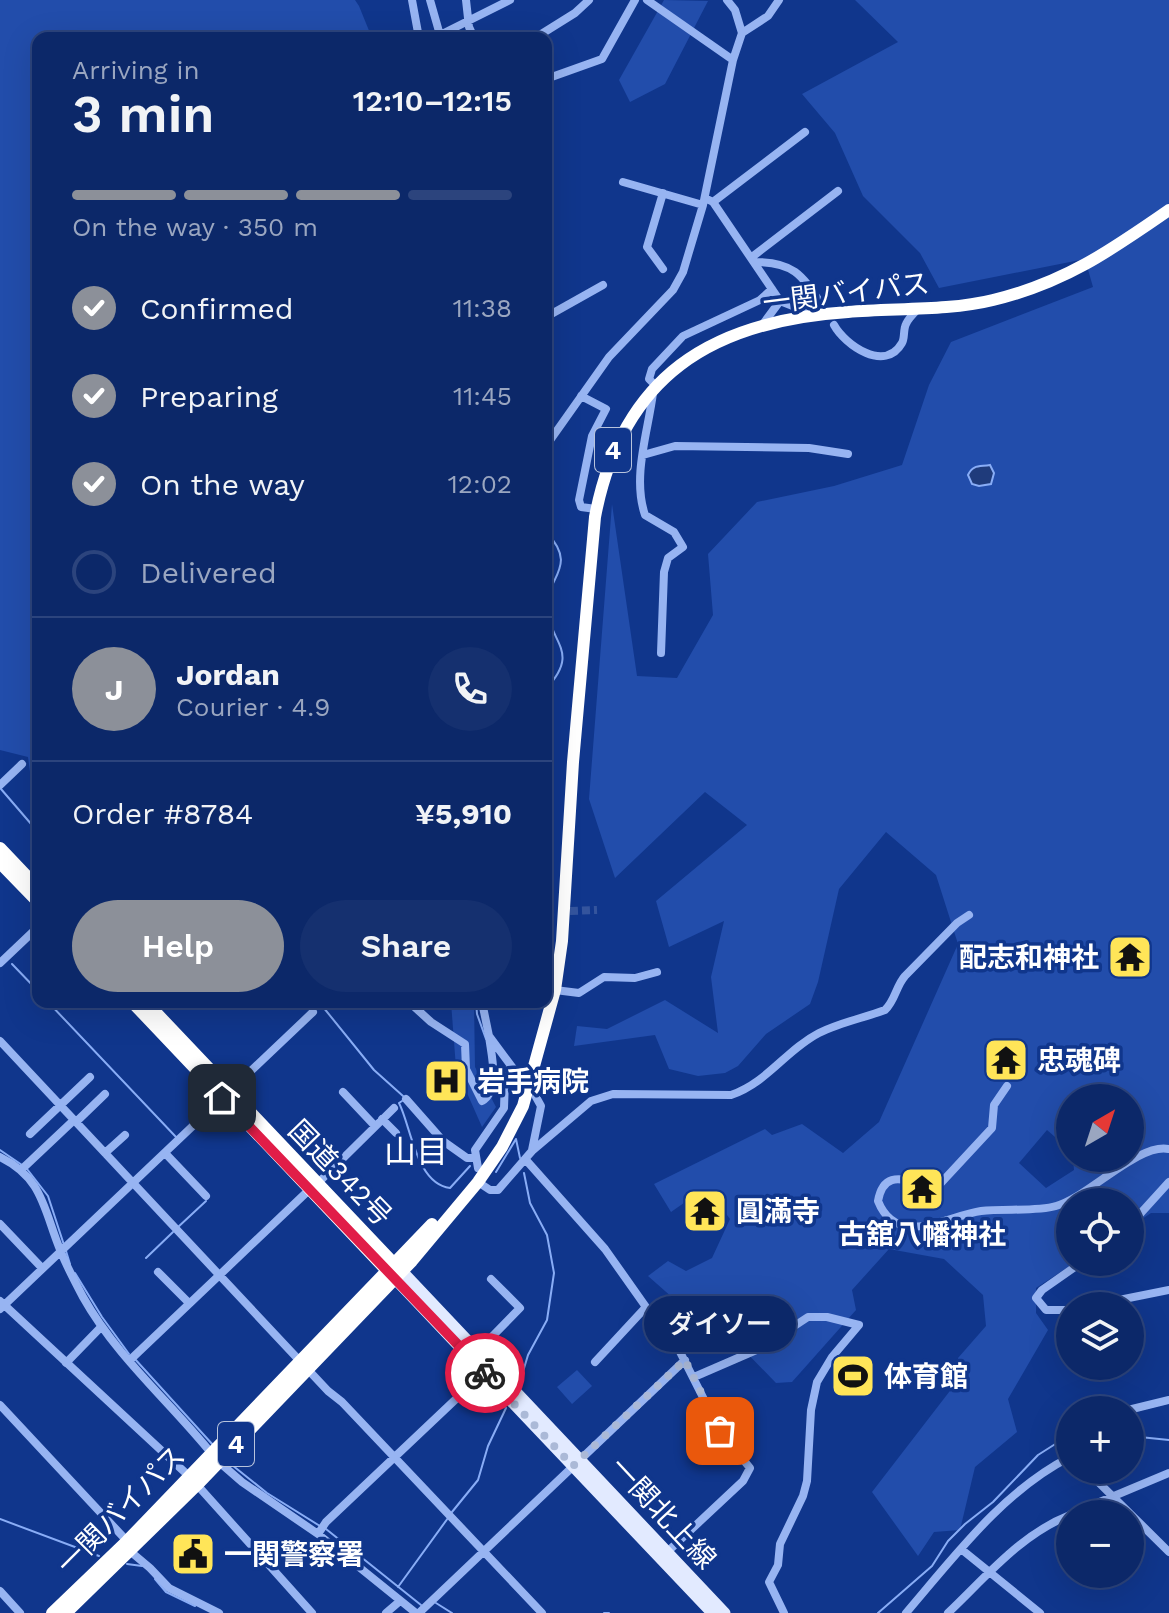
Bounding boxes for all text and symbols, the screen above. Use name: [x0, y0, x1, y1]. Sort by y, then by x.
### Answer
text: Arriving in: [72, 55, 200, 85]
text: 12:10–12:15: [353, 83, 512, 118]
text: 3 min: [72, 84, 215, 145]
text: On the way · 350 m: [72, 212, 318, 242]
street label: 一関バイパス: [761, 266, 931, 320]
icon: check: [72, 286, 116, 330]
text: Confirmed: [140, 291, 294, 326]
text: 11:38: [453, 293, 512, 323]
icon: check: [72, 374, 116, 418]
text: Preparing: [140, 379, 278, 414]
text: 11:45: [453, 381, 512, 411]
road number: 4: [595, 428, 631, 472]
icon: check: [72, 462, 116, 506]
text: On the way: [140, 467, 305, 502]
text: 12:02: [448, 469, 512, 499]
text: Delivered: [140, 555, 277, 590]
button: phone: [428, 647, 512, 731]
text: Jordan: [176, 657, 280, 692]
text: J: [105, 672, 123, 707]
text: Courier · 4.9: [176, 692, 330, 722]
text: Order #8784: [72, 796, 253, 831]
text: ¥5,910: [415, 796, 512, 831]
button: Help: [72, 900, 284, 992]
button: Share: [300, 900, 512, 992]
temple icon: 配志和神社: [1106, 933, 1154, 981]
place label: 配志和神社: [959, 941, 1099, 974]
temple icon: 忠魂碑: [982, 1036, 1030, 1084]
place label: 忠魂碑: [1037, 1044, 1121, 1077]
hospital icon: 岩手病院: [422, 1057, 470, 1105]
pin: [188, 1064, 256, 1132]
place label: 岩手病院: [477, 1065, 589, 1098]
icon: home: [200, 1076, 244, 1120]
north arrow: [1056, 1084, 1144, 1172]
map controls: [1056, 1084, 1144, 1588]
street label: 国道342号: [282, 1113, 398, 1233]
district label: 山目: [384, 1133, 448, 1171]
temple icon: 古舘八幡神社: [898, 1165, 946, 1213]
temple icon: 圓滿寺: [681, 1187, 729, 1235]
button: locate: [1056, 1188, 1144, 1276]
place label: 圓滿寺: [736, 1195, 820, 1228]
place label: 古舘八幡神社: [838, 1218, 1006, 1251]
button: layers: [1056, 1292, 1144, 1380]
callout: ダイソー: [644, 1295, 796, 1351]
text: ダイソー: [668, 1309, 772, 1339]
courier: [445, 1333, 525, 1413]
icon: bike: [463, 1351, 507, 1395]
sports icon: 体育館: [829, 1352, 877, 1400]
place label: 体育館: [884, 1360, 968, 1393]
button: +: [1056, 1396, 1144, 1484]
pin: [686, 1397, 754, 1465]
icon: bag: [698, 1409, 742, 1453]
road number: 4: [218, 1422, 254, 1466]
street label: 一関バイパス: [50, 1439, 192, 1581]
street label: 一関北上線: [603, 1451, 723, 1575]
button: −: [1056, 1500, 1144, 1588]
public building icon: 一関警察署: [169, 1530, 217, 1578]
place label: 一関警察署: [224, 1538, 364, 1571]

